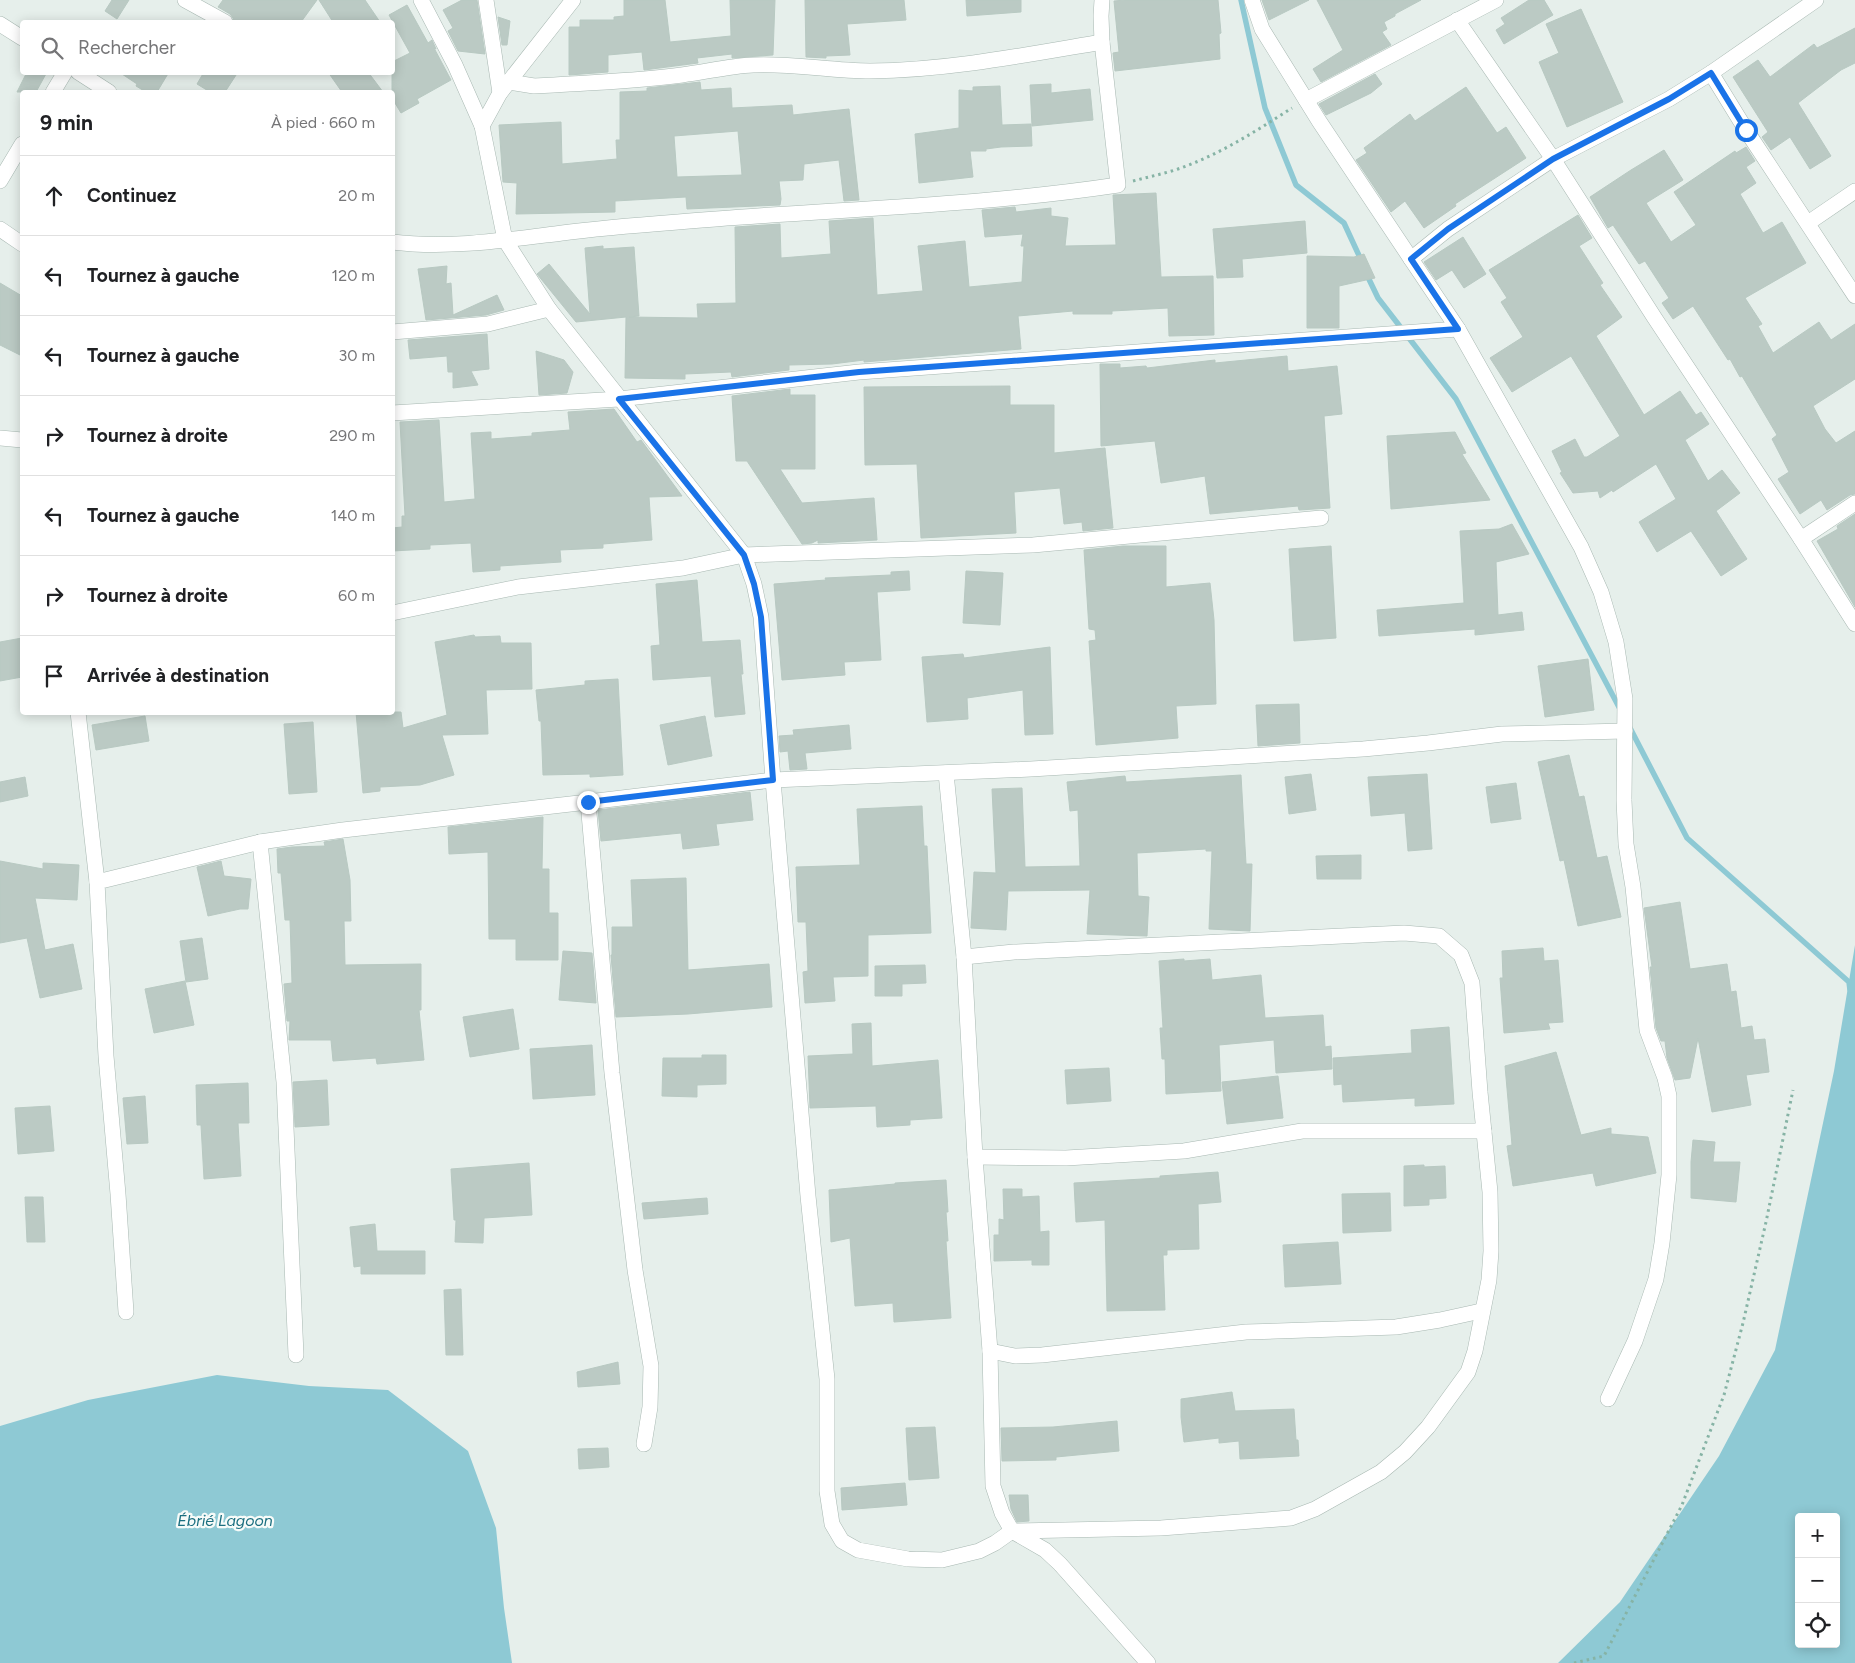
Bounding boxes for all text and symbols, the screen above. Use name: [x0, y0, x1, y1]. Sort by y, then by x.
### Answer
search box: [20, 20, 395, 75]
icon: search: [38, 34, 66, 62]
text: Rechercher: [78, 36, 176, 59]
text: 9 min: [40, 110, 93, 135]
text: À pied · 660 m: [271, 113, 375, 132]
route start: [1735, 119, 1758, 142]
icon: ahead: [40, 182, 68, 210]
text: Continuez: [87, 184, 176, 207]
text: 20 m: [338, 186, 375, 205]
icon: left: [40, 262, 68, 290]
text: Tournez à gauche: [87, 264, 239, 287]
text: 120 m: [332, 266, 375, 285]
icon: left: [40, 342, 68, 370]
text: Tournez à gauche: [87, 344, 239, 367]
text: 30 m: [338, 346, 375, 365]
icon: right: [40, 422, 68, 450]
text: Tournez à droite: [87, 424, 228, 447]
text: 290 m: [329, 426, 375, 445]
icon: left: [40, 502, 68, 530]
text: Tournez à gauche: [87, 504, 239, 527]
text: 140 m: [331, 506, 375, 525]
icon: right: [40, 582, 68, 610]
text: Tournez à droite: [87, 584, 228, 607]
text: 60 m: [338, 586, 375, 605]
icon: arrive: [40, 662, 68, 690]
text: Arrivée à destination: [87, 664, 269, 687]
route end: [577, 791, 600, 814]
water label: Ébrié Lagoon: [177, 1511, 273, 1530]
map controls: [1795, 1513, 1840, 1648]
button: +: [1795, 1513, 1840, 1558]
button: −: [1795, 1558, 1840, 1603]
button: locate: [1795, 1603, 1840, 1648]

